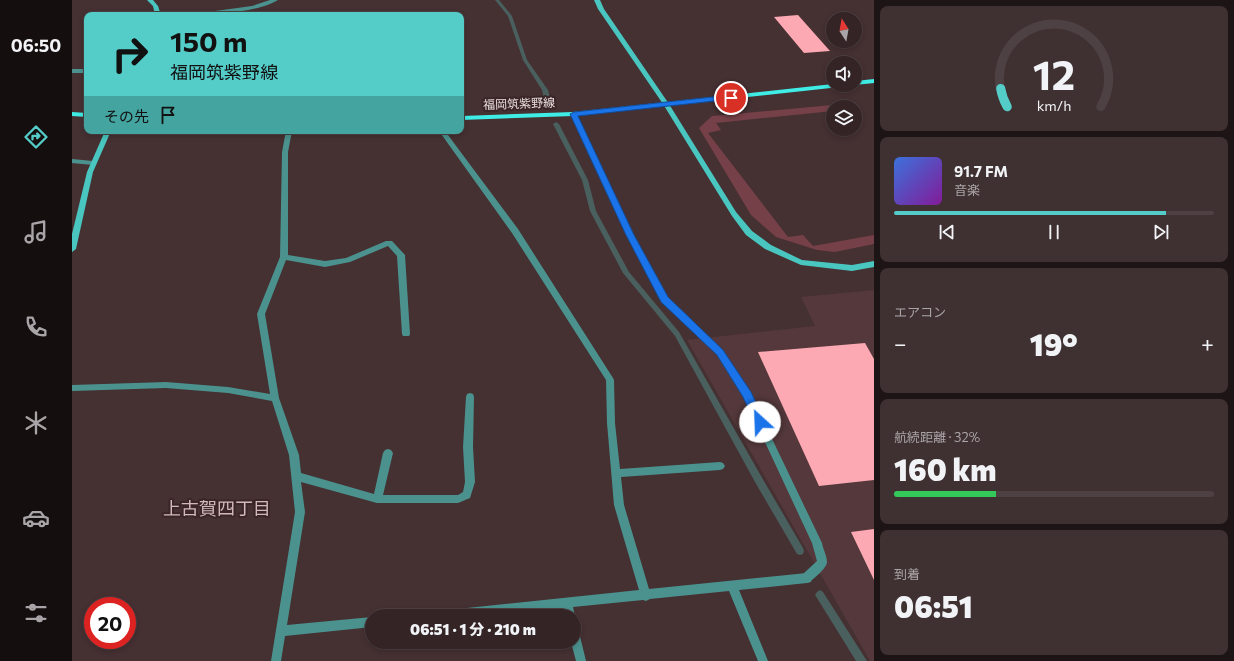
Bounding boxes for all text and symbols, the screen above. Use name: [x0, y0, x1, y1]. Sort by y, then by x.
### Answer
north arrow: [826, 12, 862, 48]
map controls: [826, 12, 862, 136]
text: 150 m: [170, 24, 247, 58]
icon: right: [104, 28, 156, 80]
text: 06:50: [11, 34, 61, 56]
text: 12: [1033, 47, 1075, 98]
button: sound: [826, 56, 862, 92]
text: 福岡筑紫野線: [170, 61, 278, 83]
pin: [714, 81, 748, 115]
icon: arrive: [720, 87, 742, 109]
street label: 福岡筑紫野線: [483, 95, 555, 111]
text: km/h: [1037, 95, 1071, 113]
button: layers: [826, 100, 862, 136]
icon: arrive: [157, 104, 179, 126]
text: その先: [104, 107, 149, 125]
icon: directions: [22, 123, 50, 151]
text: 91.7 FM: [954, 162, 1008, 180]
text: 音楽: [954, 182, 980, 198]
icon: music: [22, 218, 50, 246]
icon: previous: [936, 221, 958, 243]
icon: pause: [1043, 221, 1065, 243]
icon: next: [1150, 221, 1172, 243]
text: エアコン: [894, 304, 946, 320]
icon: phone: [22, 313, 50, 341]
text: 19°: [1030, 325, 1078, 362]
text: −: [894, 330, 907, 357]
text: +: [1201, 330, 1214, 357]
position arrow: [739, 401, 781, 443]
icon: climate: [22, 409, 50, 437]
text: 航続距離 · 32%: [894, 429, 980, 445]
text: 160 km: [894, 450, 996, 487]
district label: 上古賀四丁目: [163, 497, 271, 519]
icon: car: [22, 504, 50, 532]
text: 到着: [894, 566, 920, 582]
text: 06:51: [894, 587, 973, 624]
speed limit sign: 20: [84, 597, 136, 649]
icon: filters: [22, 599, 50, 627]
text: 06:51 · 1 分 · 210 m: [410, 620, 536, 638]

